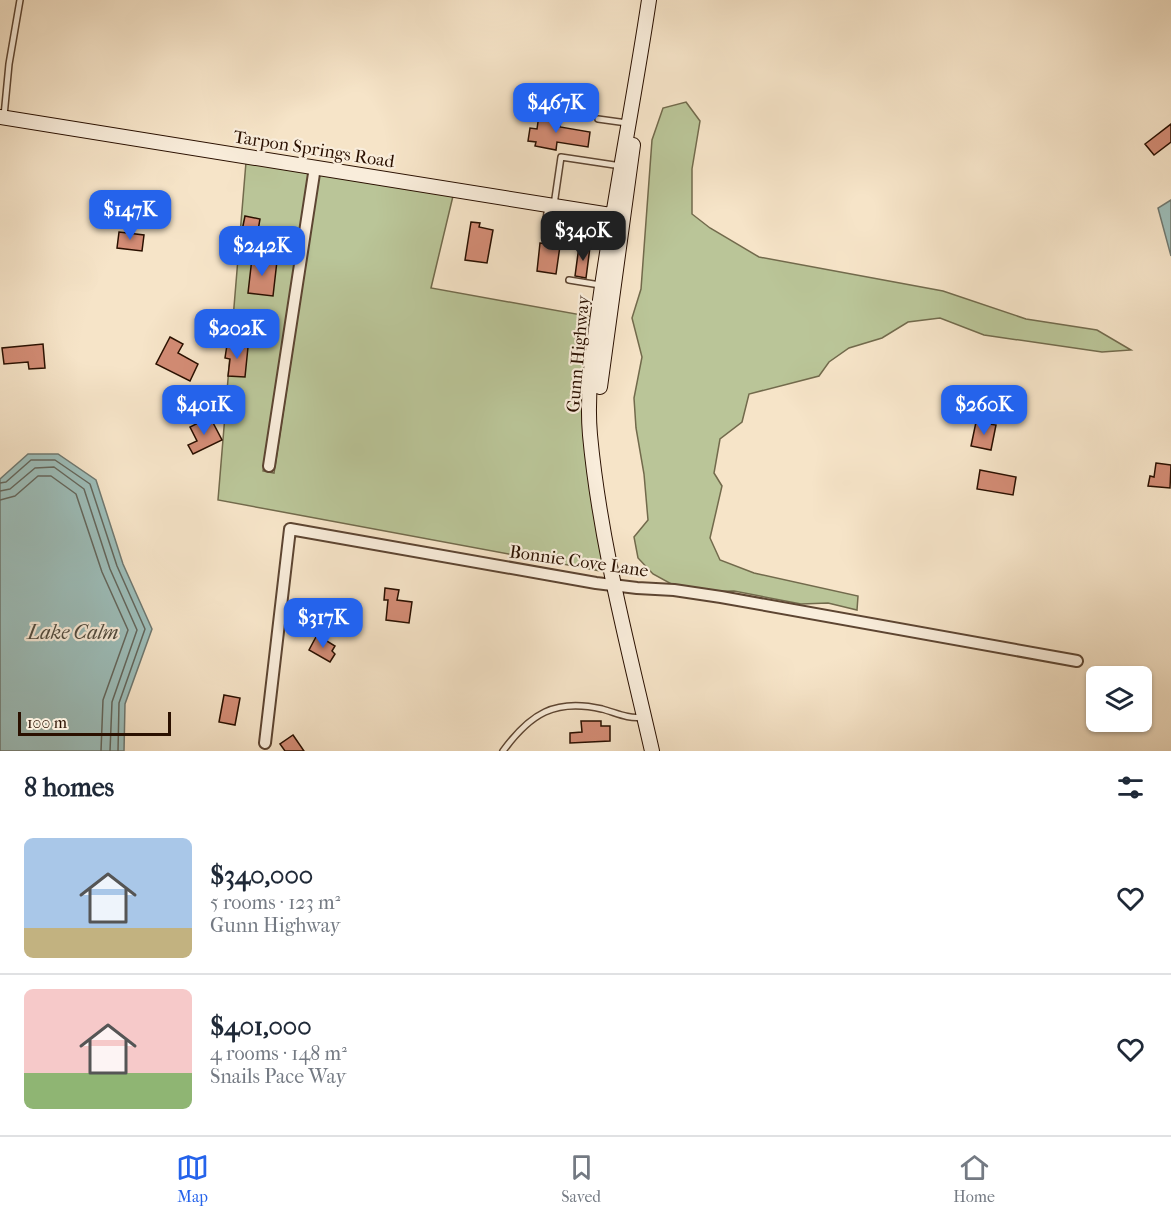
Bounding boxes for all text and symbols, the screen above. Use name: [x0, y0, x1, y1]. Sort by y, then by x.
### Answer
pin: $467K: [514, 83, 598, 134]
text: $467K: [527, 91, 585, 114]
street label: Tarpon Springs Road: [232, 126, 396, 173]
pin: $147K: [88, 190, 172, 241]
text: $147K: [103, 198, 157, 221]
pin: $340K: [541, 211, 625, 262]
text: $340K: [555, 219, 611, 242]
pin: $242K: [220, 226, 304, 277]
text: $242K: [233, 234, 291, 257]
street label: Gunn Highway: [563, 293, 594, 413]
pin: $202K: [195, 309, 279, 360]
text: $202K: [208, 317, 266, 340]
pin: $401K: [162, 385, 246, 436]
pin: $260K: [942, 385, 1026, 436]
text: $401K: [176, 393, 232, 416]
text: $260K: [955, 393, 1013, 416]
street label: Bonnie Cove Lane: [508, 541, 650, 582]
pin: $317K: [281, 598, 365, 649]
text: $317K: [298, 606, 348, 629]
water label: Lake Calm: [26, 621, 119, 644]
map controls: [1086, 666, 1152, 732]
button: layers: [1086, 666, 1152, 732]
scale bar: [18, 709, 171, 736]
text: 100 m: [27, 713, 67, 732]
icon: filters: [1114, 771, 1147, 804]
text: 8 homes: [24, 772, 114, 803]
text: $340,000: [210, 860, 313, 891]
icon: home: [72, 862, 144, 934]
icon: heart: [1114, 882, 1147, 915]
text: 5 rooms · 123 m²: [210, 891, 340, 914]
text: Gunn Highway: [210, 914, 340, 937]
text: $401,000: [210, 1011, 312, 1042]
icon: home: [72, 1013, 144, 1085]
icon: heart: [1114, 1033, 1147, 1066]
text: 4 rooms · 148 m²: [210, 1042, 347, 1065]
text: Snails Pace Way: [210, 1065, 346, 1088]
tab: Map: [176, 1151, 209, 1206]
tab: Saved: [561, 1151, 601, 1206]
tab: Home: [953, 1151, 995, 1206]

